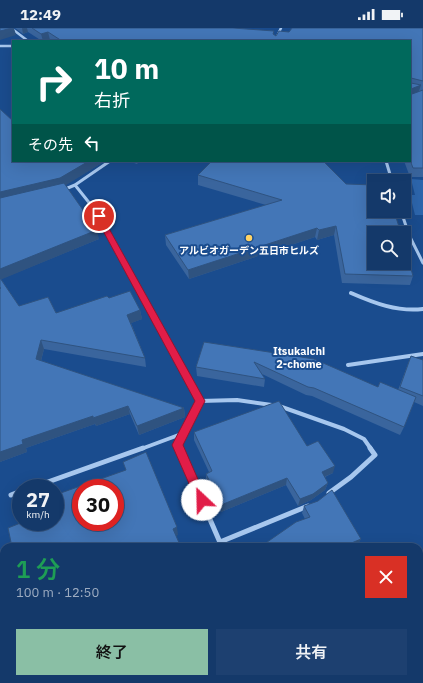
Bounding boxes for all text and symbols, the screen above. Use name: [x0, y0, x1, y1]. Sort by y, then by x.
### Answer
text: 12:49: [20, 5, 61, 24]
text: 10 m: [94, 50, 159, 87]
icon: right: [28, 56, 80, 108]
text: 右折: [94, 89, 130, 112]
icon: left: [81, 132, 103, 154]
text: その先: [28, 135, 73, 154]
map controls: [367, 174, 411, 270]
button: sound: [367, 174, 411, 218]
pin: [82, 199, 116, 233]
icon: arrive: [88, 205, 110, 227]
button: search: [367, 226, 411, 270]
marker: アルビオガーデン五日市ヒルズ: [244, 233, 254, 243]
place label: アルビオガーデン五日市ヒルズ: [179, 244, 319, 257]
district label: Itsukaichi 2-chome: [273, 344, 325, 371]
speed limit sign: 30: [72, 479, 124, 531]
position arrow: [181, 479, 223, 521]
text: 27: [26, 486, 50, 513]
text: km/h: [26, 508, 50, 521]
text: 1 分: [16, 553, 60, 585]
button: close: [365, 556, 407, 598]
text: 100 m · 12:50: [16, 584, 99, 601]
button: 終了: [16, 629, 208, 675]
button: 共有: [216, 629, 407, 675]

